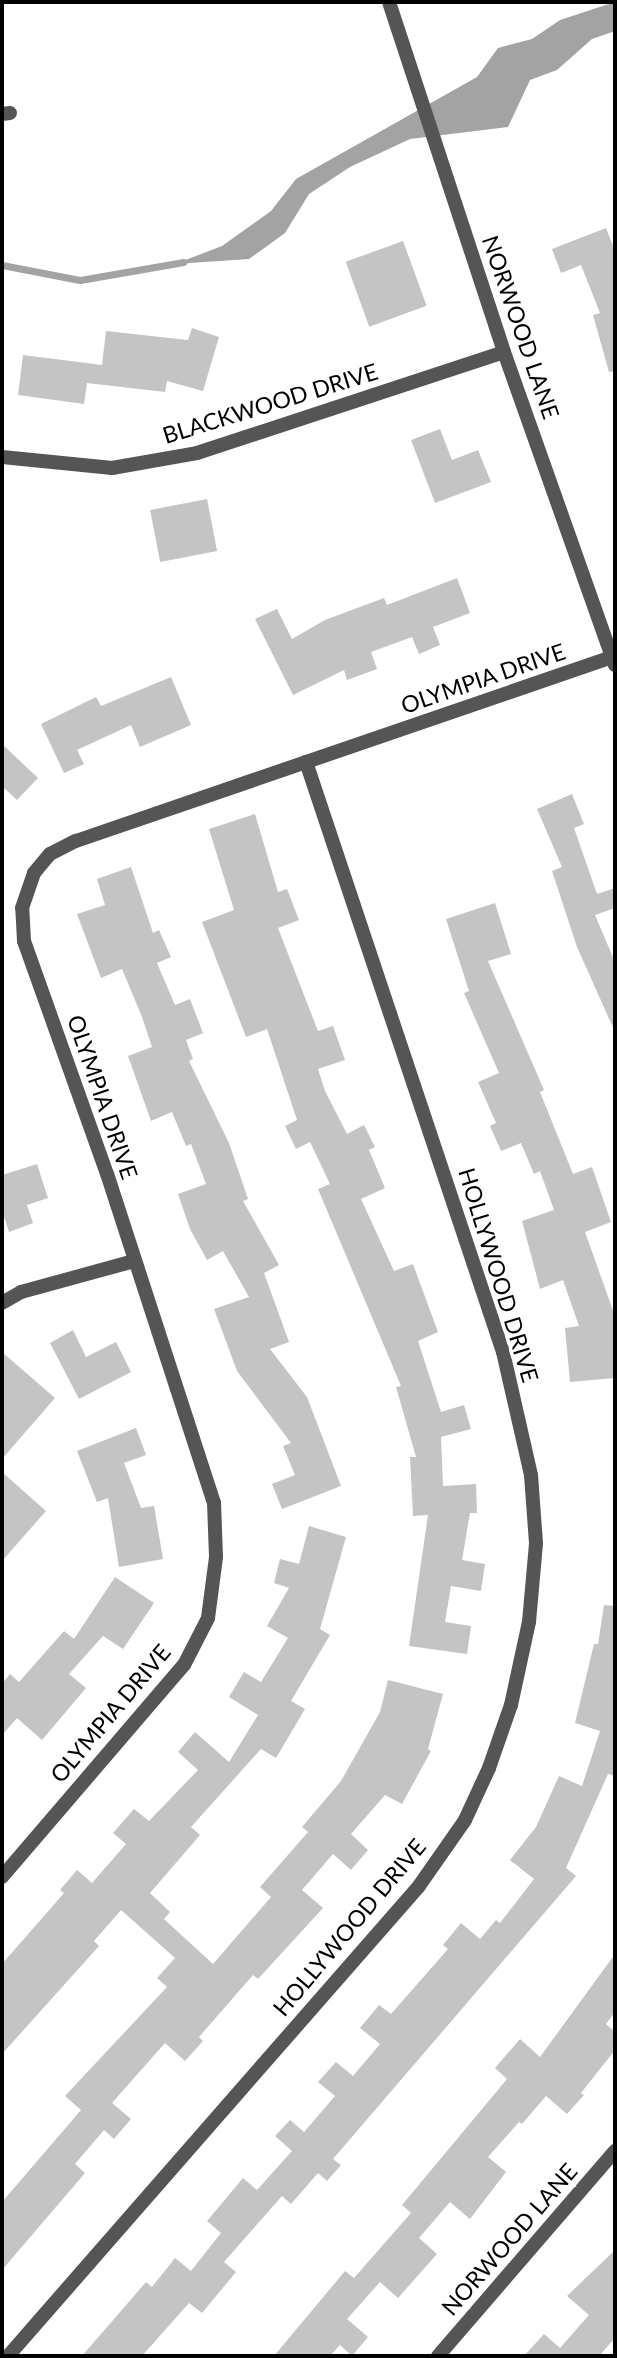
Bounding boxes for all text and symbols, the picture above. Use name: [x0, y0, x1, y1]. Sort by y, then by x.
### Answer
street label: NORWOOD LANE: [477, 232, 565, 422]
street label: BLACKWOOD DRIVE: [159, 357, 381, 449]
street label: OLYMPIA DRIVE: [397, 637, 569, 719]
street label: OLYMPIA DRIVE: [62, 1011, 144, 1183]
street label: HOLLYWOOD DRIVE: [453, 1164, 545, 1386]
street label: OLYMPIA DRIVE: [44, 1638, 176, 1788]
street label: HOLLYWOOD DRIVE: [267, 1833, 431, 2021]
street label: NORWOOD LANE: [436, 2157, 582, 2321]

